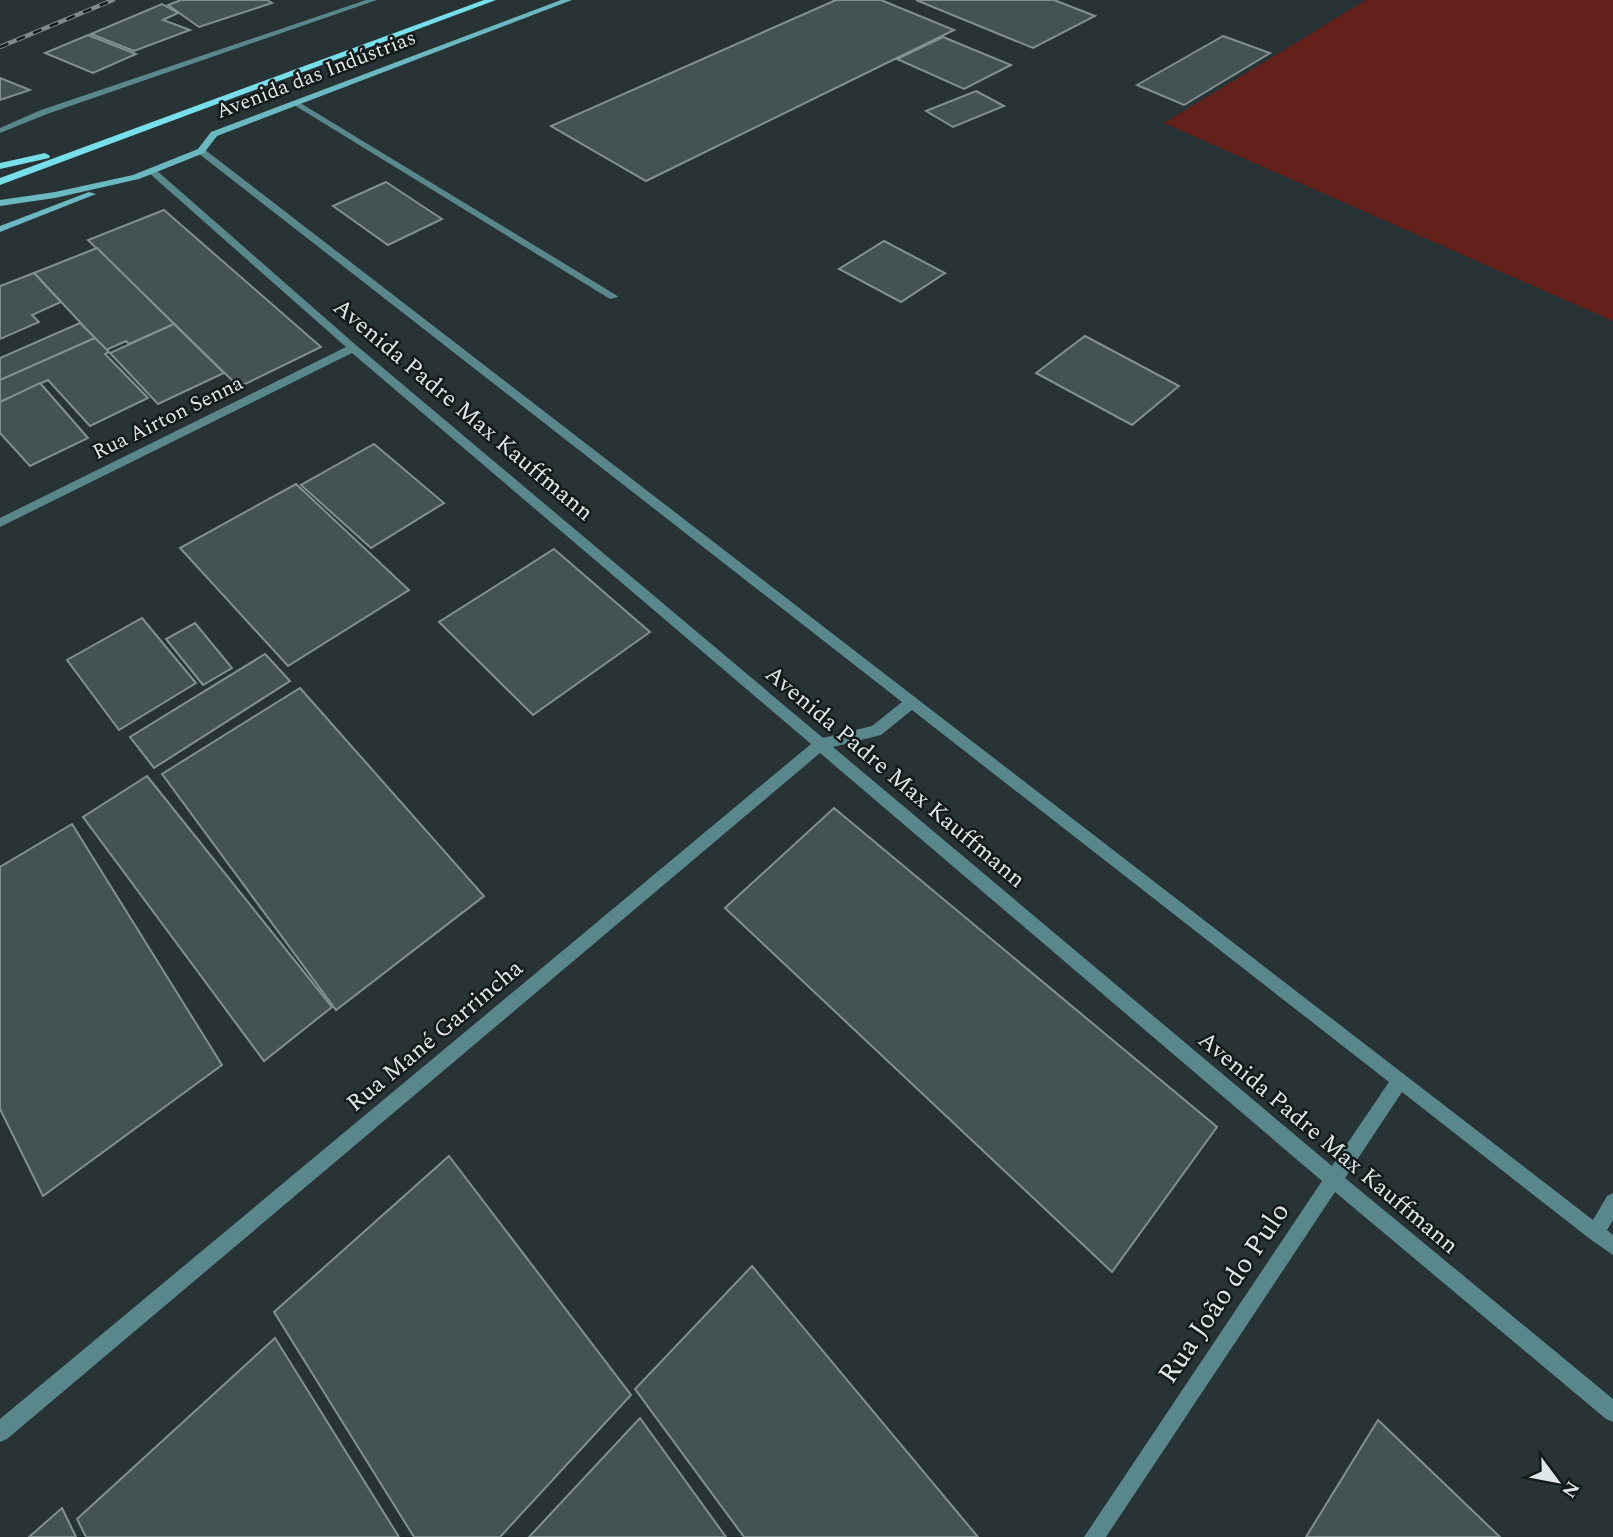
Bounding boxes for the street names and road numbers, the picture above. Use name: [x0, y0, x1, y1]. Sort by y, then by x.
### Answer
street label: Avenida das Indústrias: [211, 22, 421, 128]
street label: Avenida Padre Max Kauffmann: [325, 290, 601, 530]
street label: Rua Airton Senna: [87, 367, 250, 468]
street label: Avenida Padre Max Kauffmann: [757, 657, 1033, 897]
street label: Rua Mané Garrincha: [339, 951, 531, 1121]
street label: Avenida Padre Max Kauffmann: [1190, 1023, 1466, 1263]
street label: Rua João do Pulo: [1147, 1193, 1301, 1393]

